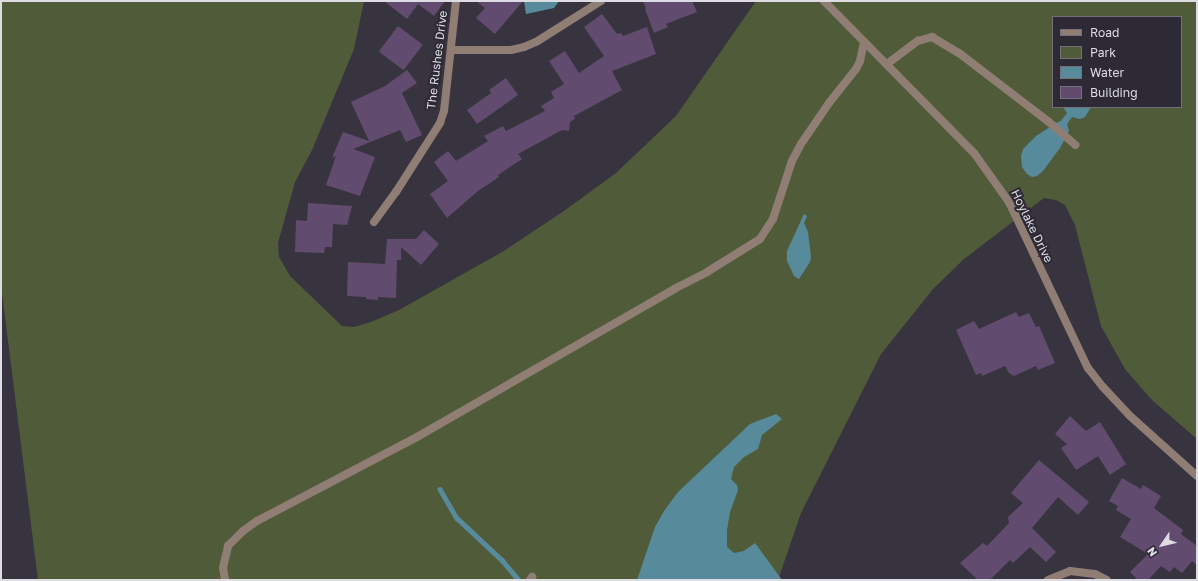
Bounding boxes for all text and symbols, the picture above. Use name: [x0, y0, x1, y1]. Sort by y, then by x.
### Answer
street label: The Rushes Drive: [424, 10, 450, 110]
legend: [1052, 16, 1182, 108]
text: Road: [1090, 25, 1119, 40]
text: Park: [1090, 45, 1116, 60]
text: Water: [1090, 65, 1124, 80]
text: Building: [1090, 85, 1138, 100]
street label: Hoylake Drive: [1008, 187, 1056, 265]
north arrow: [1142, 525, 1182, 565]
text: N: [1144, 545, 1159, 559]

